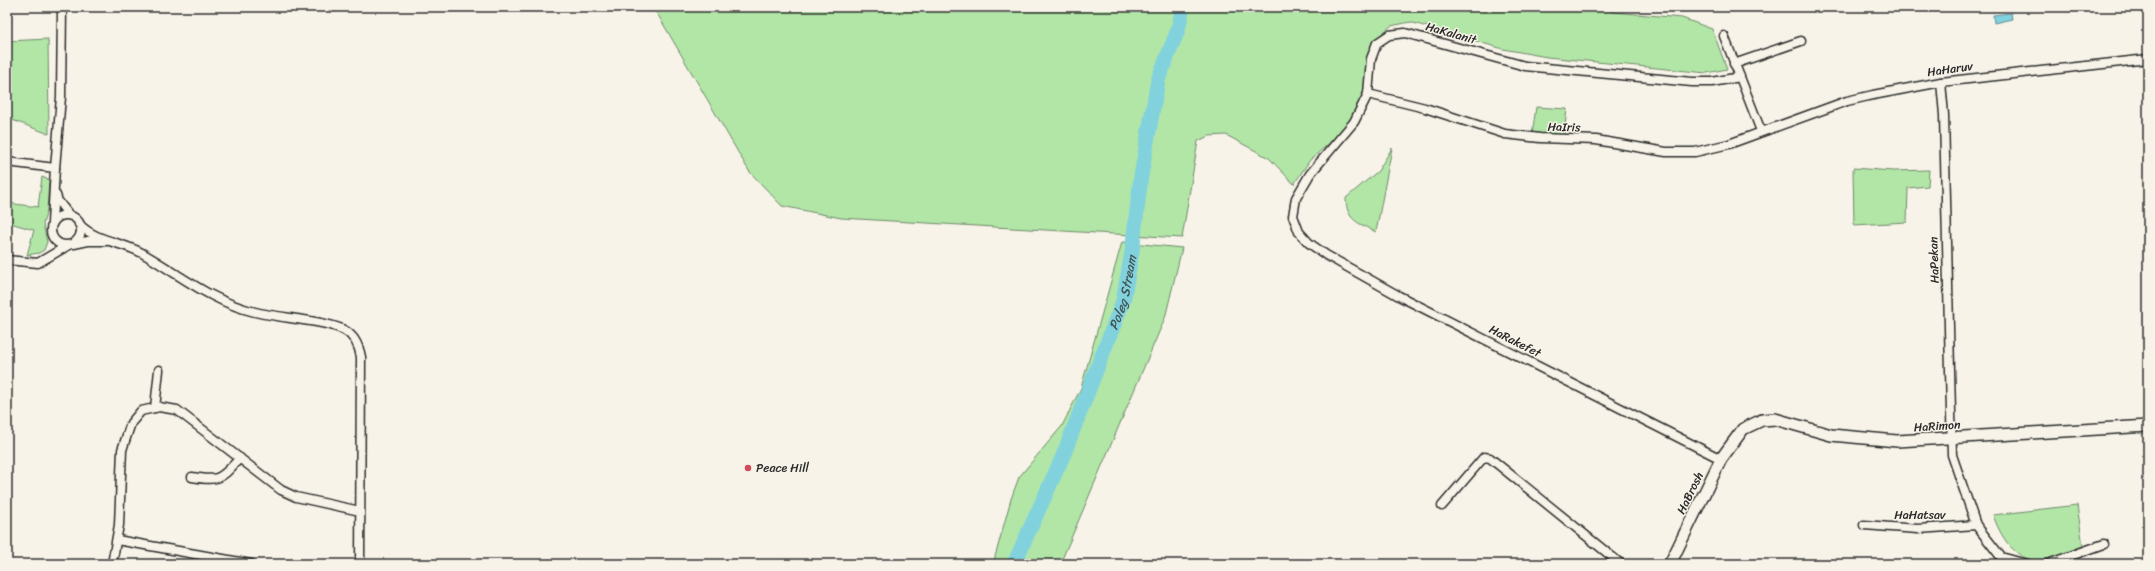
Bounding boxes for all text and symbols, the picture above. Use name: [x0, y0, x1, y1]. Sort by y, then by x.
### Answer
street label: HaKalanit: [1423, 15, 1480, 51]
street label: HaHaruv: [1926, 55, 1975, 83]
street label: HaIris: [1547, 116, 1581, 138]
street label: HaPekan: [1922, 236, 1946, 284]
water label: Poleg Stream: [1102, 252, 1143, 333]
street label: HaRakefet: [1485, 318, 1546, 364]
street label: HaRimon: [1913, 413, 1962, 439]
place label: Peace Hill: [756, 457, 810, 479]
marker: Peace Hill: [743, 463, 753, 473]
street label: HaBrosh: [1670, 468, 1710, 518]
street label: HaHatsav: [1894, 504, 1946, 526]

